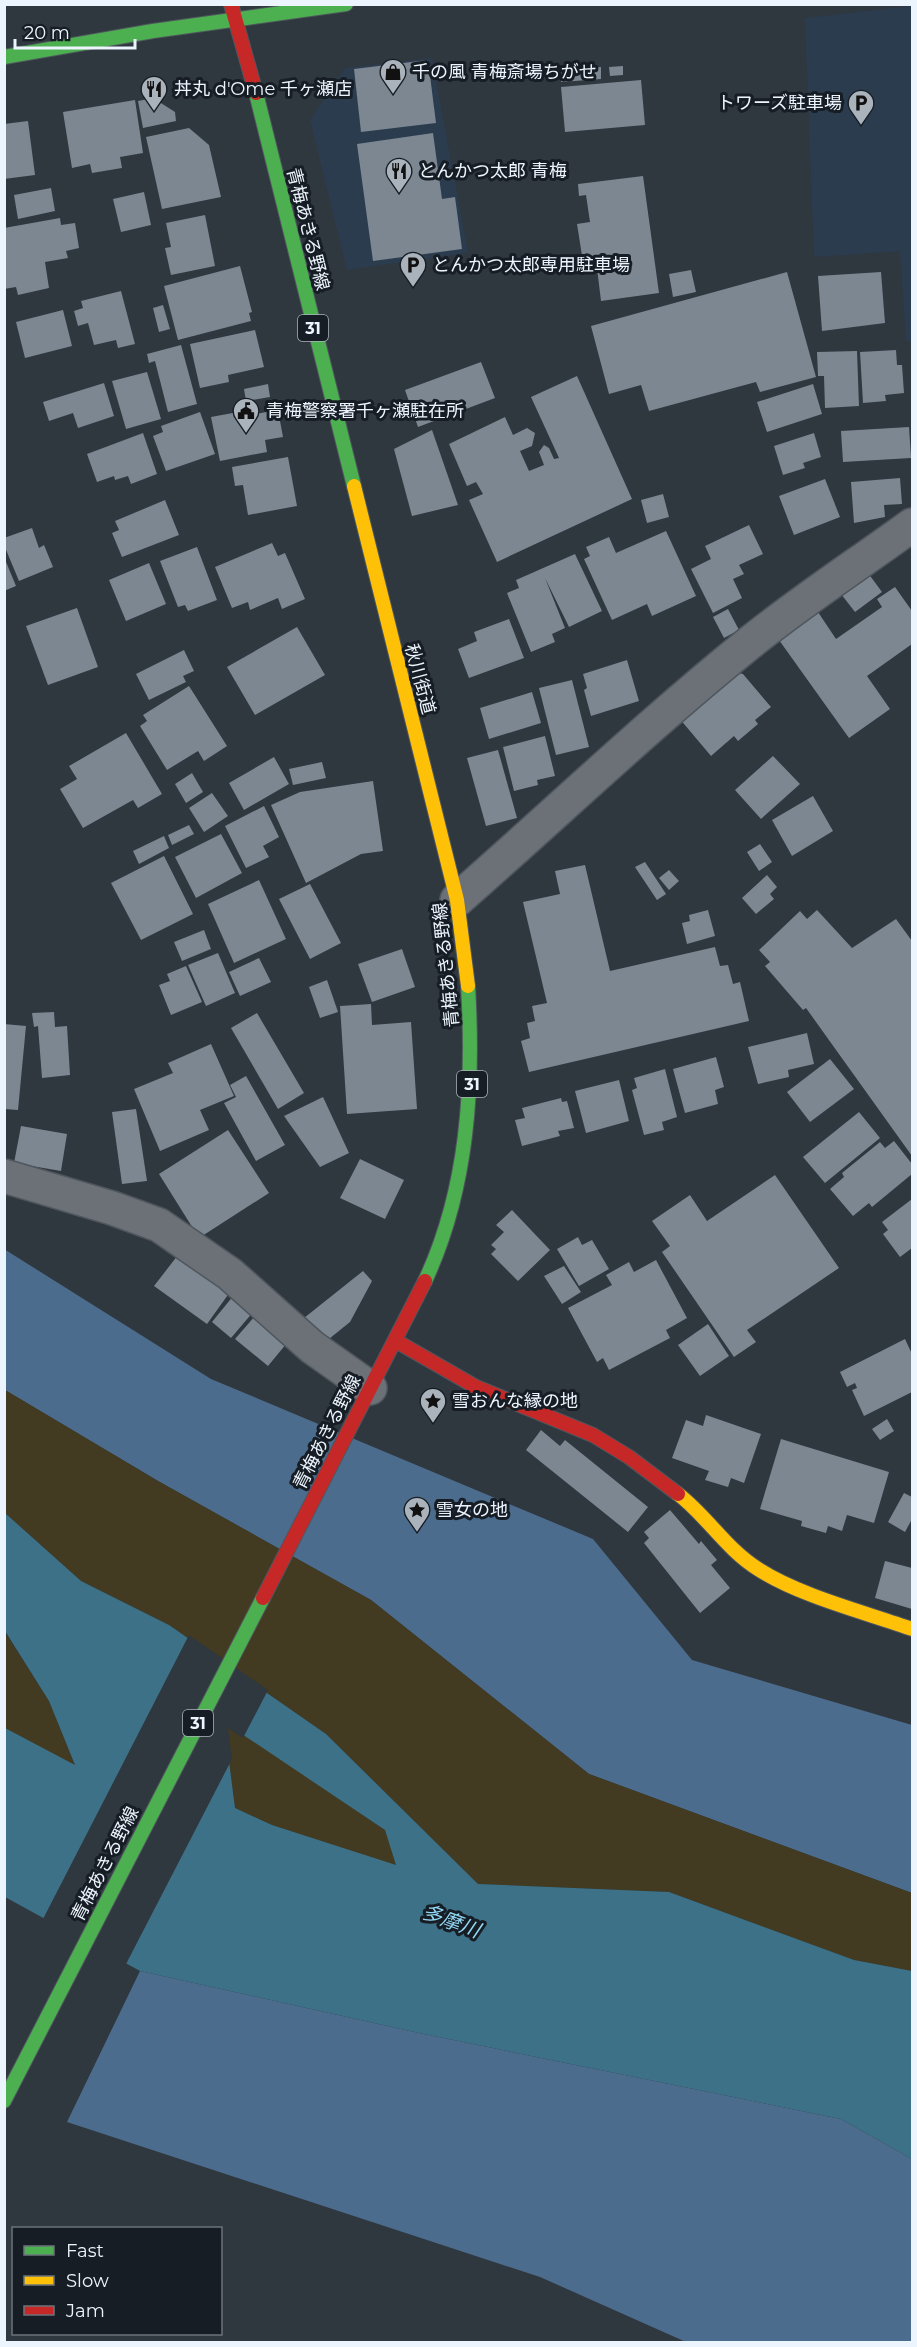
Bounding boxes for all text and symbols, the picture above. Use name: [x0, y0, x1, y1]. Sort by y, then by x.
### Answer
scale bar: [15, 12, 135, 50]
text: 20 m: [24, 22, 70, 44]
shop icon: 千の風 青梅斎場ちがせ: [378, 57, 408, 95]
place label: 千の風 青梅斎場ちがせ: [412, 61, 597, 83]
restaurant icon: 丼丸 d'Ome 千ヶ瀬店: [139, 74, 169, 112]
place label: 丼丸 d'Ome 千ヶ瀬店: [174, 78, 352, 100]
parking icon: トワーズ駐車場: [846, 88, 876, 126]
place label: トワーズ駐車場: [717, 92, 842, 114]
restaurant icon: とんかつ太郎 青梅: [384, 156, 414, 194]
place label: とんかつ太郎 青梅: [418, 160, 567, 182]
street label: 青梅あきる野線: [282, 165, 334, 293]
parking icon: とんかつ太郎専用駐車場: [398, 250, 428, 288]
place label: とんかつ太郎専用駐車場: [432, 254, 630, 276]
road number: 31: [298, 315, 328, 341]
public building icon: 青梅警察署千ヶ瀬駐在所: [231, 396, 261, 434]
place label: 青梅警察署千ヶ瀬駐在所: [266, 400, 464, 422]
street label: 秋川街道: [400, 641, 440, 717]
street label: 青梅あきる野線: [428, 901, 464, 1029]
road number: 31: [457, 1071, 487, 1097]
street label: 青梅あきる野線: [289, 1371, 365, 1493]
place icon: 雪おんな縁の地: [418, 1386, 448, 1424]
place label: 雪おんな縁の地: [452, 1390, 578, 1412]
place icon: 雪女の地: [402, 1495, 432, 1533]
place label: 雪女の地: [436, 1499, 508, 1521]
road number: 31: [183, 1710, 213, 1736]
street label: 青梅あきる野線: [67, 1803, 143, 1925]
water label: 多摩川: [419, 1899, 485, 1943]
legend: [12, 2227, 222, 2335]
text: Fast: [66, 2240, 104, 2262]
text: Slow: [66, 2270, 109, 2292]
text: Jam: [65, 2300, 105, 2322]

